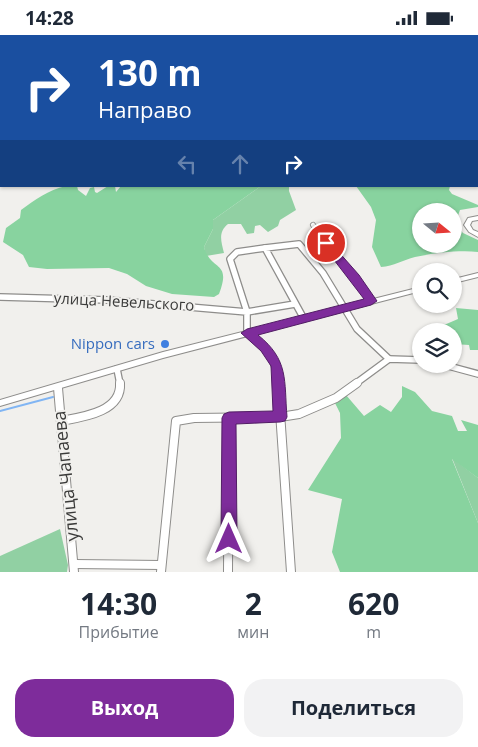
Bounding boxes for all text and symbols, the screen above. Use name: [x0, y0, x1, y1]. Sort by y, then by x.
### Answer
text: 14:28: [25, 5, 74, 31]
text: 130 m: [98, 49, 202, 96]
icon: right: [15, 55, 80, 120]
text: Направо: [98, 94, 192, 124]
icon: left: [173, 150, 201, 178]
icon: ahead: [226, 150, 254, 178]
icon: right: [279, 150, 307, 178]
north arrow: [412, 203, 462, 253]
map controls: [412, 203, 462, 373]
pin: [305, 222, 347, 264]
icon: arrive: [312, 229, 340, 257]
button: search: [412, 263, 462, 313]
street label: улица Невельского: [53, 287, 195, 315]
button: layers: [412, 323, 462, 373]
place label: Nippon cars: [71, 333, 155, 353]
marker: Nippon cars: [159, 338, 171, 350]
street label: улица Чапаева: [46, 410, 84, 542]
position arrow: [202, 512, 254, 564]
text: 14:30: [80, 583, 157, 624]
text: 2: [245, 583, 262, 624]
text: 620: [348, 583, 399, 624]
text: Прибытие: [79, 621, 159, 643]
text: мин: [237, 621, 269, 643]
text: m: [366, 621, 381, 643]
button: Выход: [15, 679, 234, 737]
button: Поделиться: [244, 679, 463, 737]

